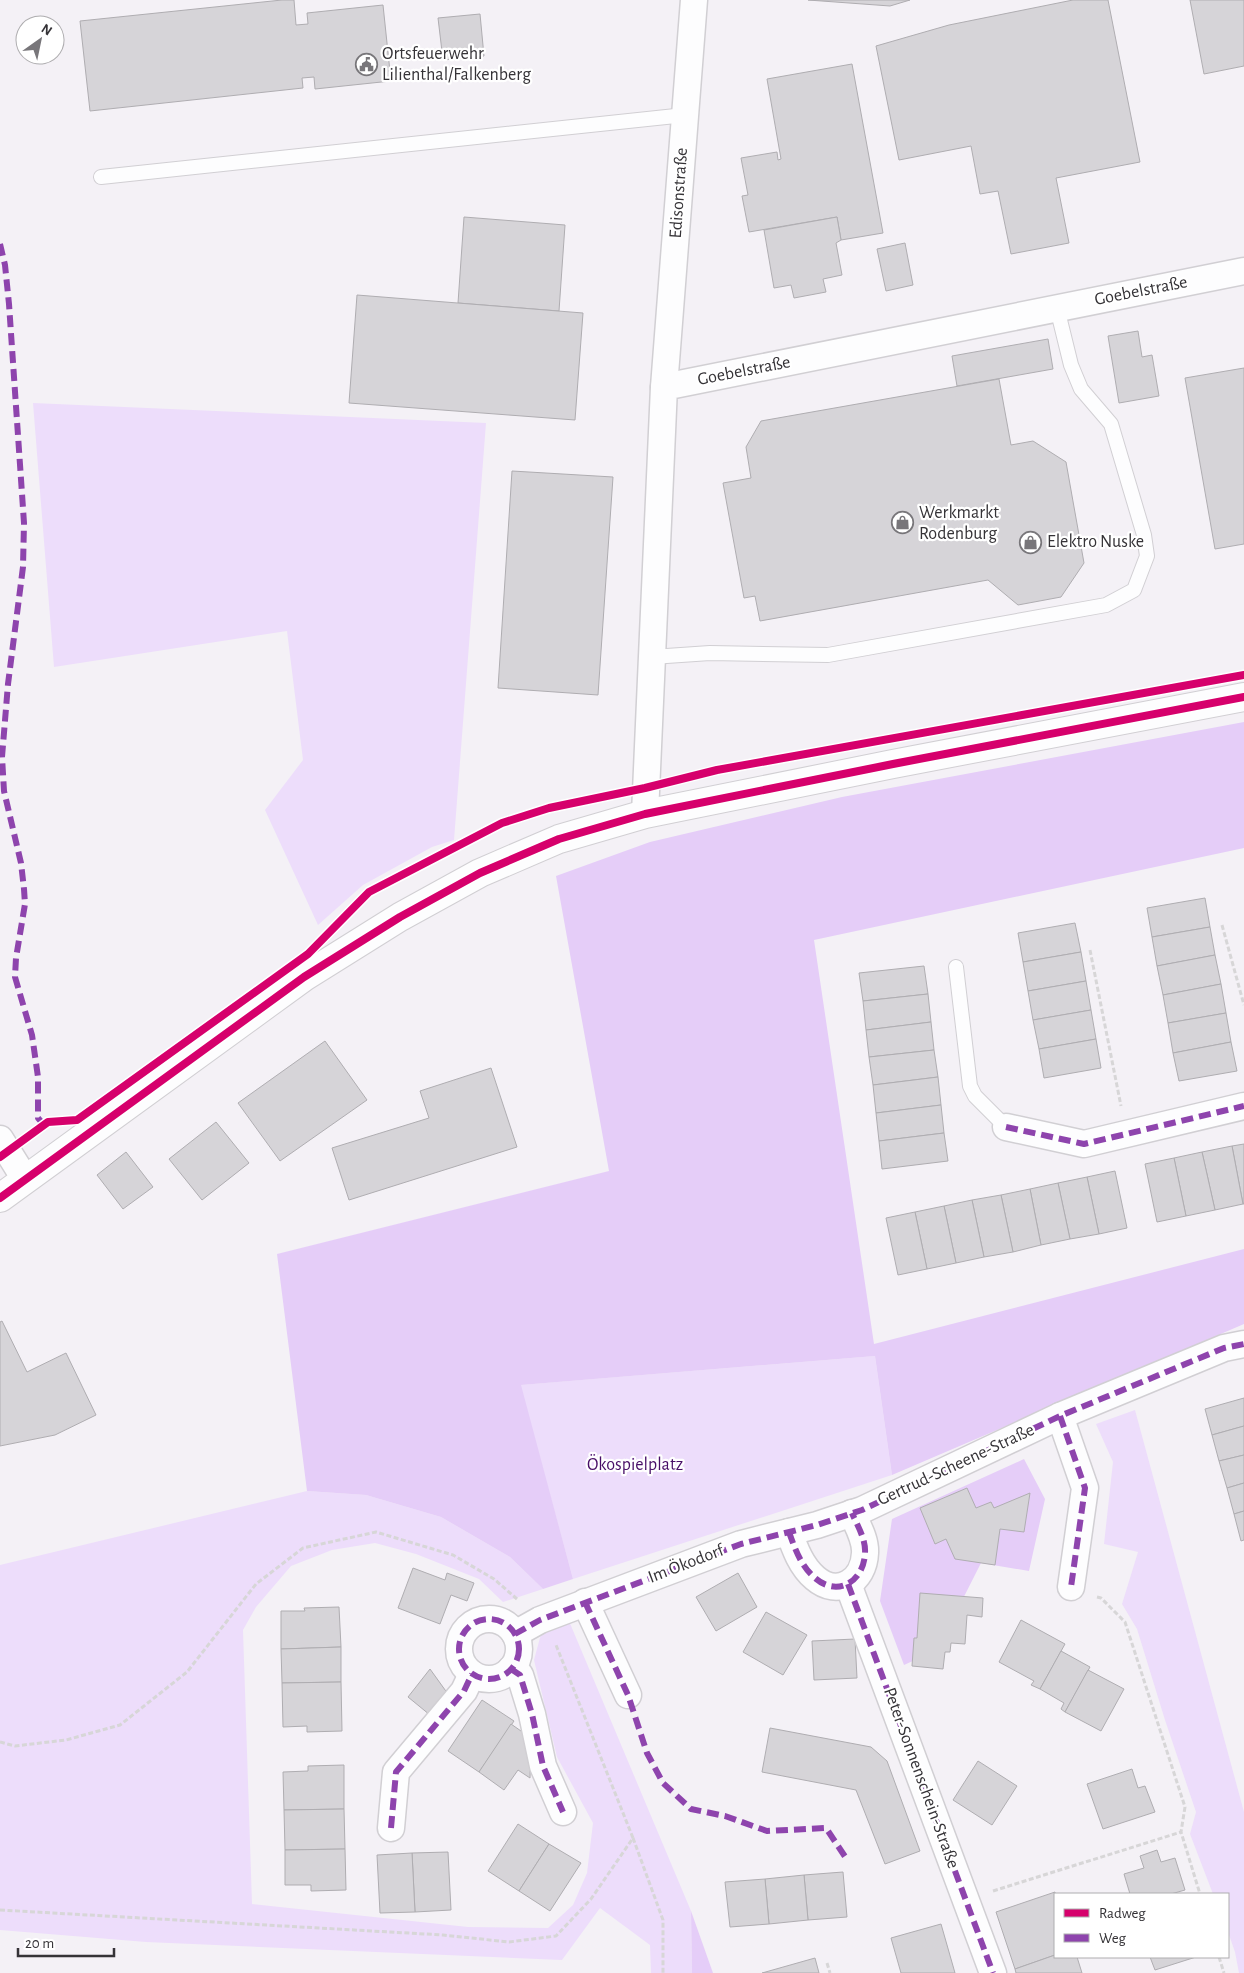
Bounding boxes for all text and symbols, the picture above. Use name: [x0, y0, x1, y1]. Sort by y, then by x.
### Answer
north arrow: [15, 15, 65, 65]
text: N: [39, 21, 54, 38]
place label: Ortsfeuerwehr Lilienthal/Falkenberg: [382, 45, 531, 84]
public building icon: Ortsfeuerwehr Lilienthal/Falkenberg: [354, 52, 378, 76]
street label: Edisonstraße: [667, 147, 691, 239]
street label: Goebelstraße: [1093, 273, 1189, 309]
street label: Goebelstraße: [696, 353, 792, 389]
place label: Werkmarkt Rodenburg: [919, 504, 999, 543]
shop icon: Werkmarkt Rodenburg: [891, 511, 915, 535]
shop icon: Elektro Nuske: [1019, 530, 1043, 554]
place label: Elektro Nuske: [1047, 533, 1144, 551]
street label: Gertrud-Scheene-Straße: [875, 1421, 1037, 1509]
park label: Ökospielplatz: [587, 1454, 683, 1474]
street label: Im Ökodorf: [645, 1539, 728, 1587]
street label: Peter-Sonnenschein-Straße: [880, 1685, 962, 1871]
legend: [1054, 1893, 1229, 1958]
text: Radweg: [1099, 1906, 1146, 1921]
scale bar: [18, 1926, 114, 1958]
text: Weg: [1099, 1931, 1127, 1946]
text: 20 m: [25, 1936, 54, 1951]

